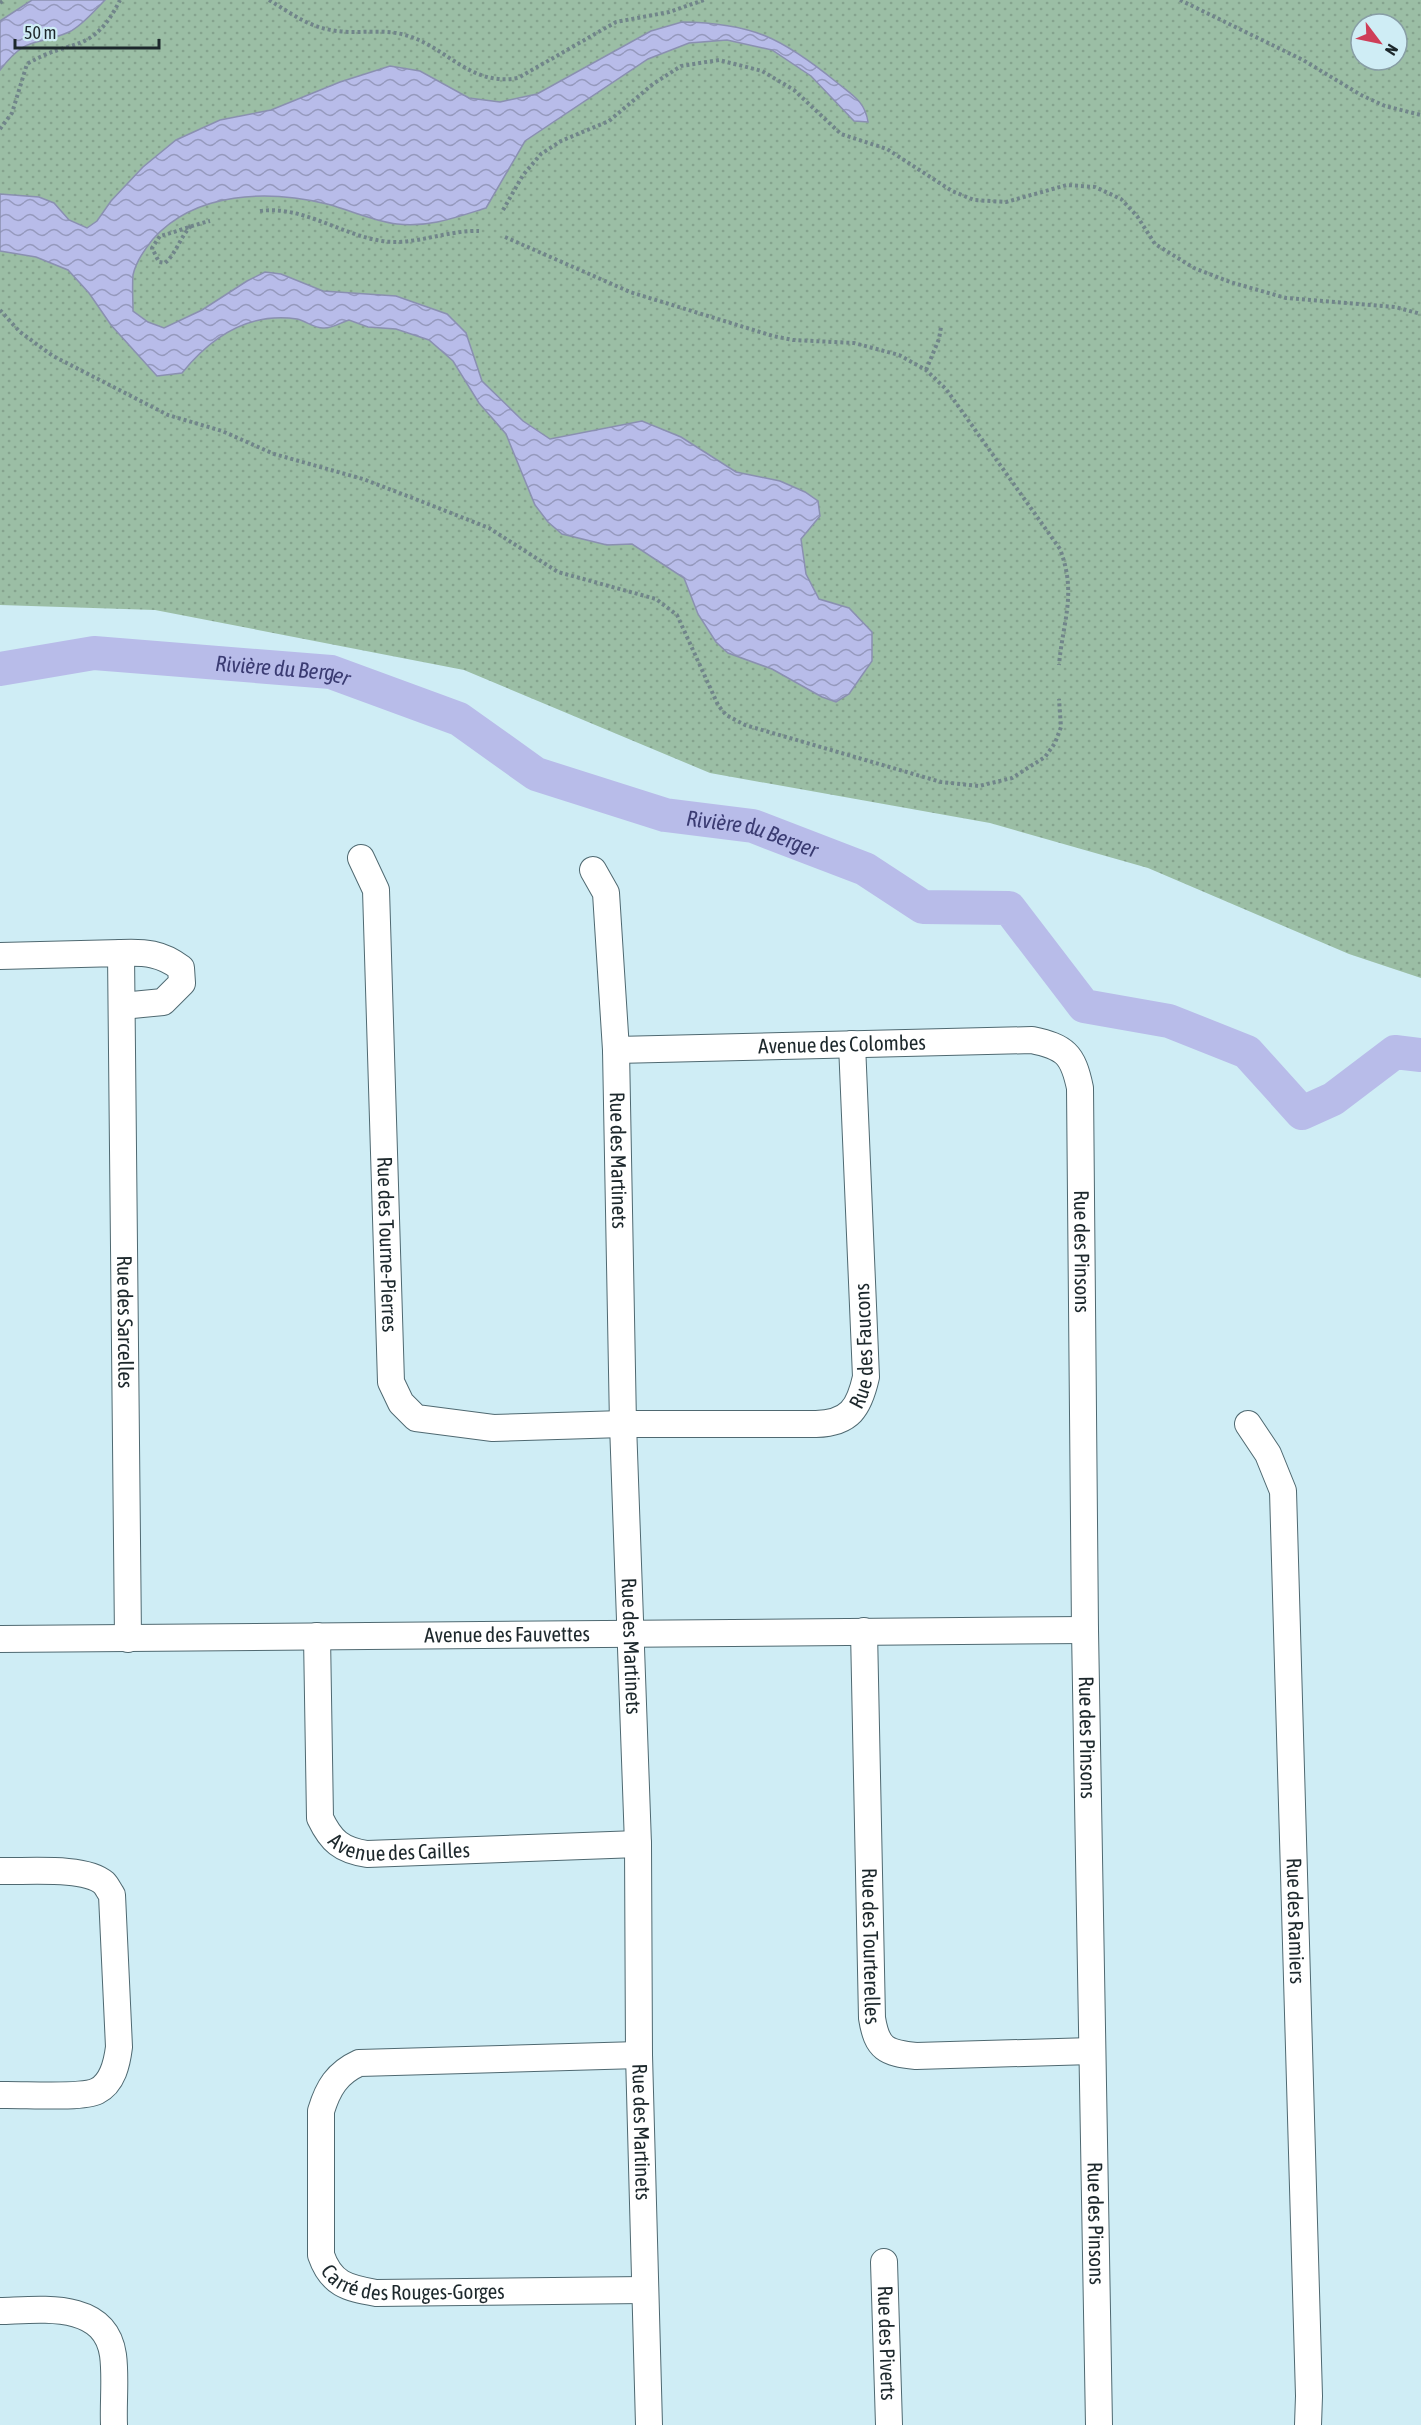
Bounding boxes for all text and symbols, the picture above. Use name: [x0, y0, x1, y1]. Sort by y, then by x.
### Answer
scale bar: [15, 12, 159, 50]
north arrow: [1349, 12, 1409, 72]
text: 50 m: [24, 22, 56, 43]
text: N: [1382, 41, 1402, 59]
water label: Rivière du Berger: [214, 650, 356, 692]
water label: Rivière du Berger: [685, 805, 823, 863]
street label: Avenue des Colombes: [758, 1030, 926, 1058]
street label: Rue des Martinets: [606, 1092, 632, 1229]
street label: Rue des Tourne-Pierres: [373, 1156, 402, 1333]
street label: Rue des Pinsons: [1070, 1190, 1095, 1313]
street label: Rue des Sarcelles: [113, 1255, 138, 1389]
street label: Rue des Faucons: [844, 1283, 877, 1412]
street label: Rue des Martinets: [617, 1577, 646, 1715]
street label: Avenue des Fauvettes: [424, 1621, 590, 1646]
street label: Rue des Pinsons: [1075, 1676, 1101, 1799]
street label: Avenue des Cailles: [324, 1828, 470, 1865]
street label: Rue des Ramiers: [1283, 1857, 1310, 1984]
street label: Rue des Tourterelles: [858, 1868, 886, 2026]
street label: Rue des Martinets: [628, 2063, 656, 2201]
street label: Rue des Pinsons: [1083, 2162, 1110, 2285]
street label: Carré des Rouges-Gorges: [317, 2260, 505, 2305]
street label: Rue des Piverts: [874, 2285, 901, 2401]

